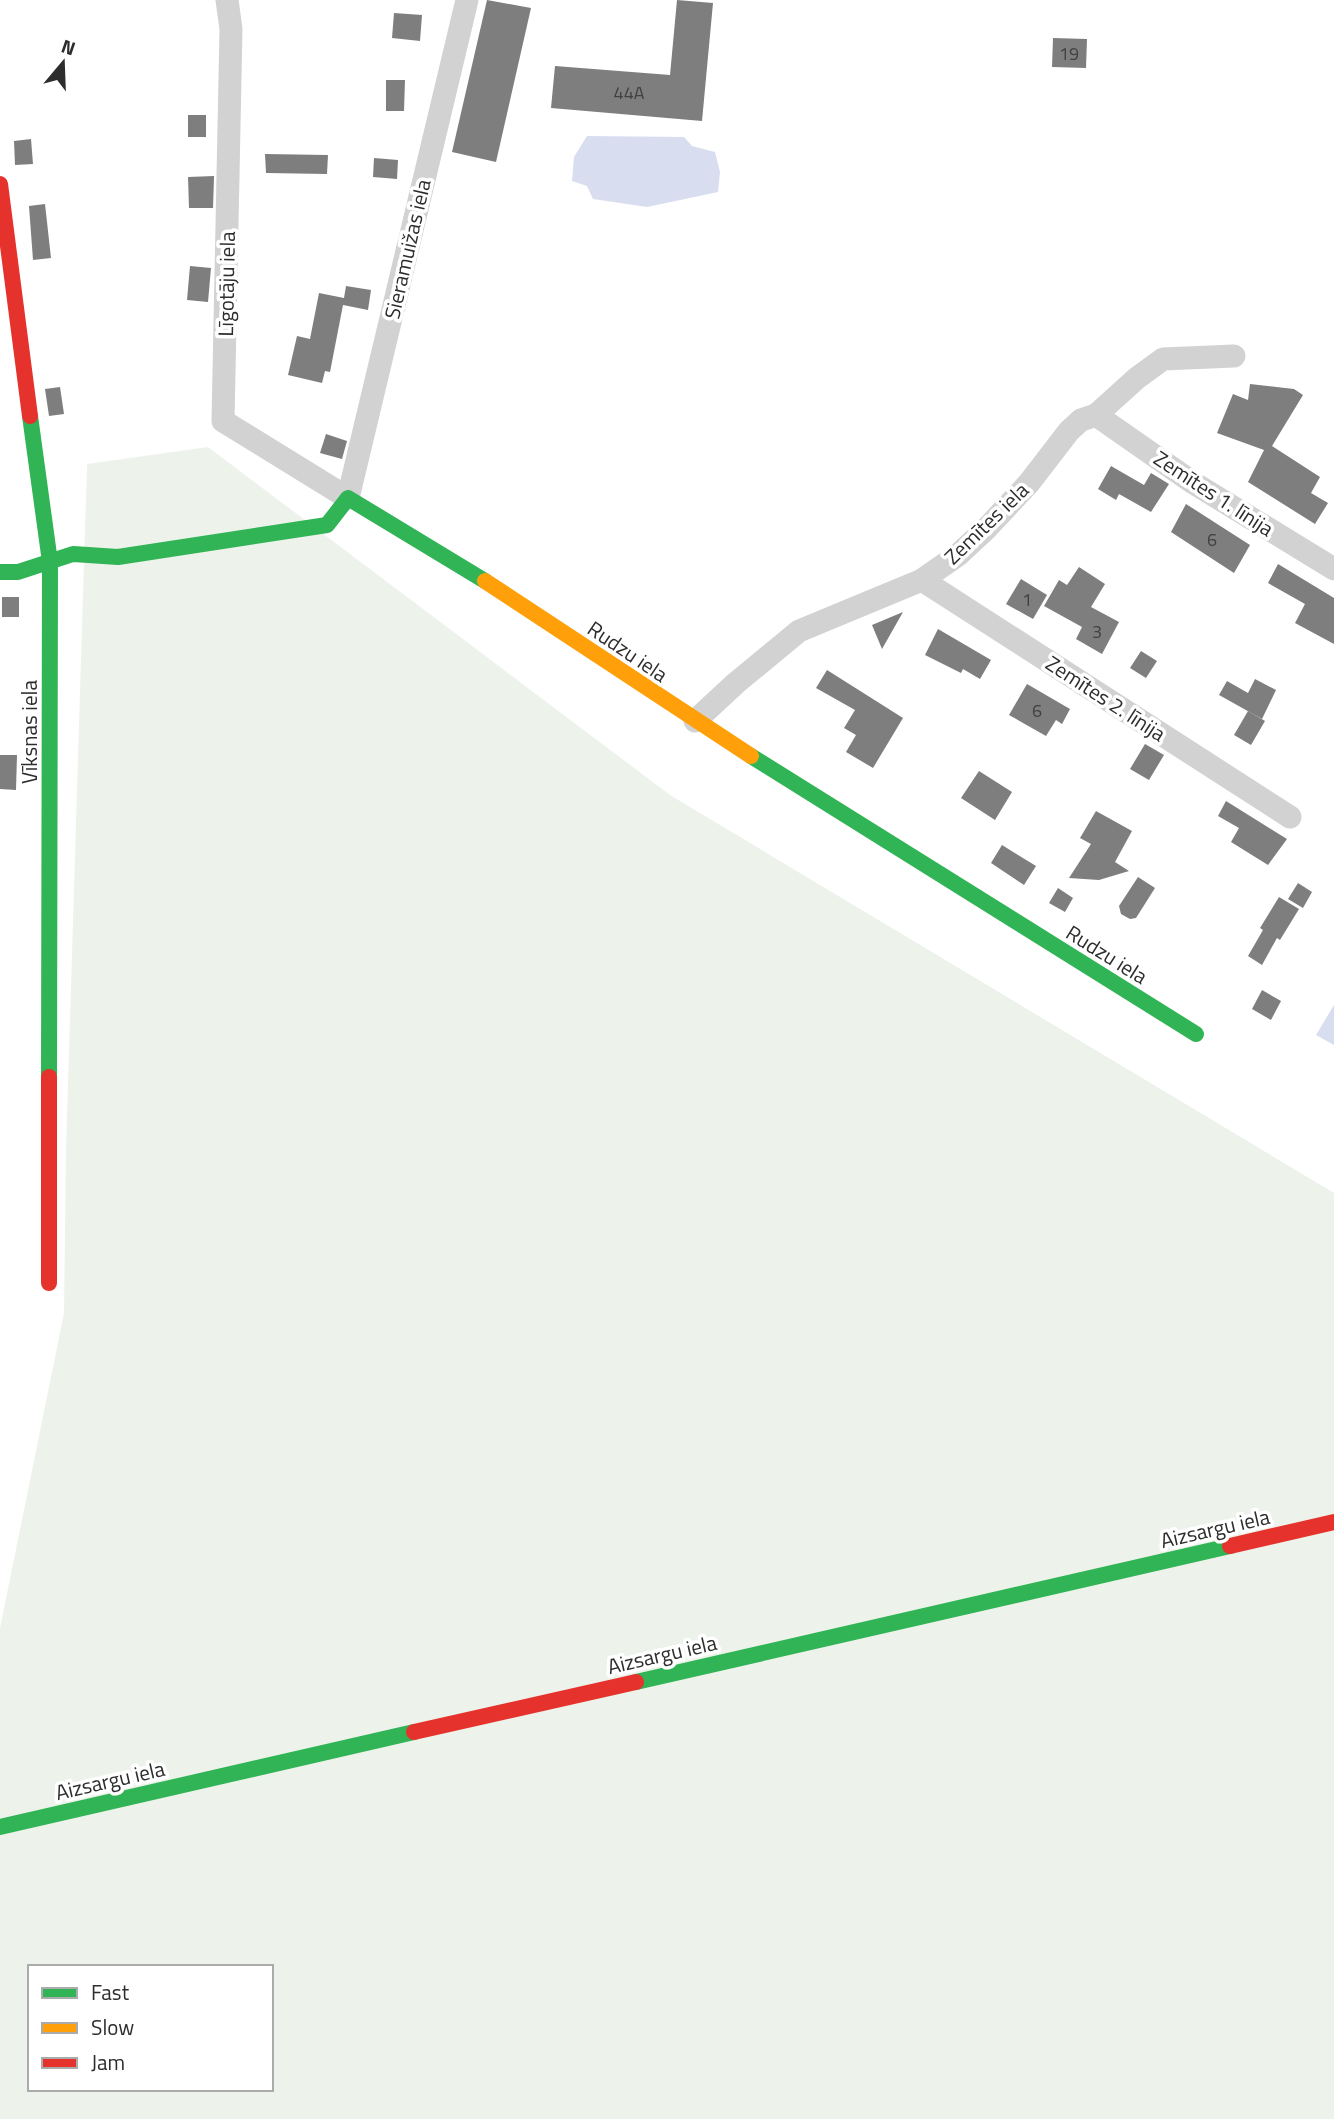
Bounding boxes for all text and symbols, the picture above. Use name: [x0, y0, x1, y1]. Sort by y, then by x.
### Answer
north arrow: [28, 28, 98, 98]
text: N: [58, 31, 80, 62]
house number: 19: [1059, 40, 1079, 67]
house number: 44A: [614, 79, 645, 106]
street label: Sieramuižas iela: [375, 175, 439, 322]
street label: Līgotāju iela: [209, 231, 243, 337]
street label: Zemītes 1. līnija: [1148, 442, 1281, 544]
street label: Zemītes iela: [936, 474, 1036, 572]
house number: 6: [1207, 526, 1217, 553]
house number: 1: [1022, 586, 1032, 613]
street label: Rudzu iela: [581, 612, 675, 690]
house number: 3: [1092, 618, 1102, 645]
street label: Zemītes 2. līnija: [1040, 647, 1173, 749]
street label: Vīksnas iela: [13, 680, 45, 784]
house number: 6: [1032, 697, 1042, 724]
street label: Rudzu iela: [1060, 916, 1154, 992]
street label: Aizsargu iela: [1157, 1500, 1273, 1556]
street label: Aizsargu iela: [604, 1626, 720, 1682]
street label: Aizsargu iela: [52, 1752, 168, 1808]
legend: [28, 1965, 273, 2091]
text: Fast: [91, 1976, 130, 2008]
text: Slow: [91, 2011, 134, 2043]
text: Jam: [91, 2046, 125, 2078]

